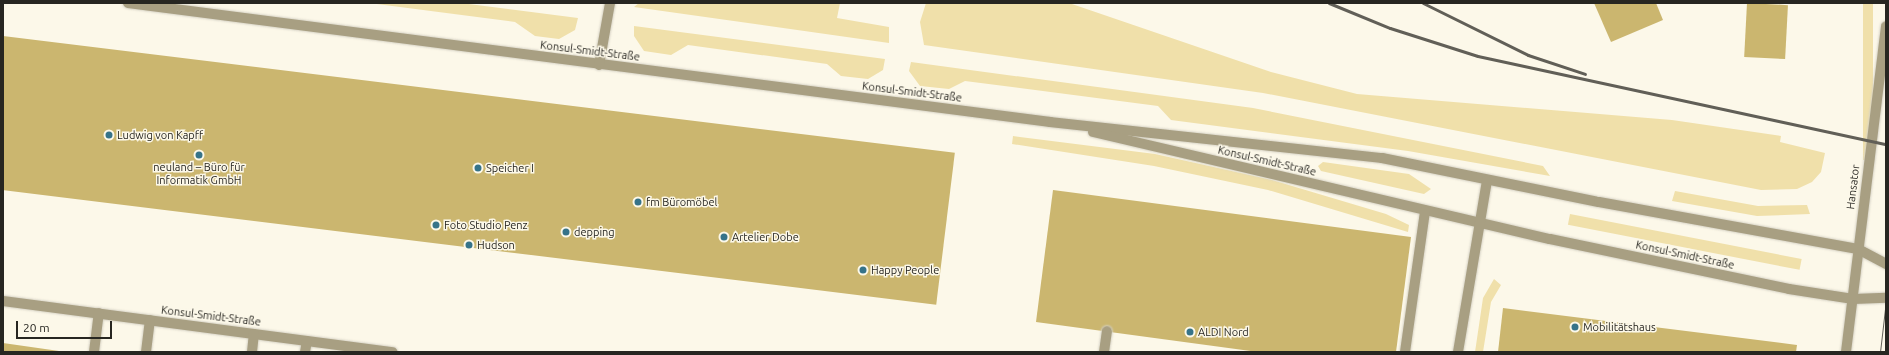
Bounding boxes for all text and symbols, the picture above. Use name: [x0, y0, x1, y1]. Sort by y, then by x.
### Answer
street label: Konsul-Smidt-Straße: [539, 38, 641, 64]
street label: Konsul-Smidt-Straße: [861, 79, 963, 105]
place label: Ludwig von Kapff: [117, 128, 203, 142]
marker: Ludwig von Kapff: [104, 130, 114, 140]
street label: Konsul-Smidt-Straße: [1217, 143, 1317, 179]
marker: neuland – Büro für Informatik GmbH: [194, 150, 204, 160]
place label: neuland – Büro für Informatik GmbH: [153, 161, 245, 187]
place label: Speicher I: [486, 161, 534, 175]
marker: Speicher I: [473, 163, 483, 173]
street label: Hansator: [1844, 164, 1862, 210]
place label: fm Büromöbel: [646, 195, 717, 209]
marker: fm Büromöbel: [633, 197, 643, 207]
place label: Foto Studio Penz: [444, 218, 528, 232]
marker: Foto Studio Penz: [431, 220, 441, 230]
place label: depping: [574, 225, 615, 239]
marker: depping: [561, 227, 571, 237]
place label: Artelier Dobe: [732, 230, 799, 244]
marker: Artelier Dobe: [719, 232, 729, 242]
place label: Hudson: [477, 238, 515, 252]
street label: Konsul-Smidt-Straße: [1634, 238, 1736, 272]
marker: Hudson: [464, 240, 474, 250]
place label: Happy People: [871, 263, 939, 277]
marker: Happy People: [858, 265, 868, 275]
street label: Konsul-Smidt-Straße: [160, 303, 262, 329]
scale bar: [18, 313, 114, 339]
place label: Mobilitätshaus: [1583, 320, 1656, 334]
text: 20 m: [23, 321, 50, 334]
marker: Mobilitätshaus: [1570, 322, 1580, 332]
place label: ALDI Nord: [1198, 325, 1249, 339]
marker: ALDI Nord: [1185, 327, 1195, 337]

